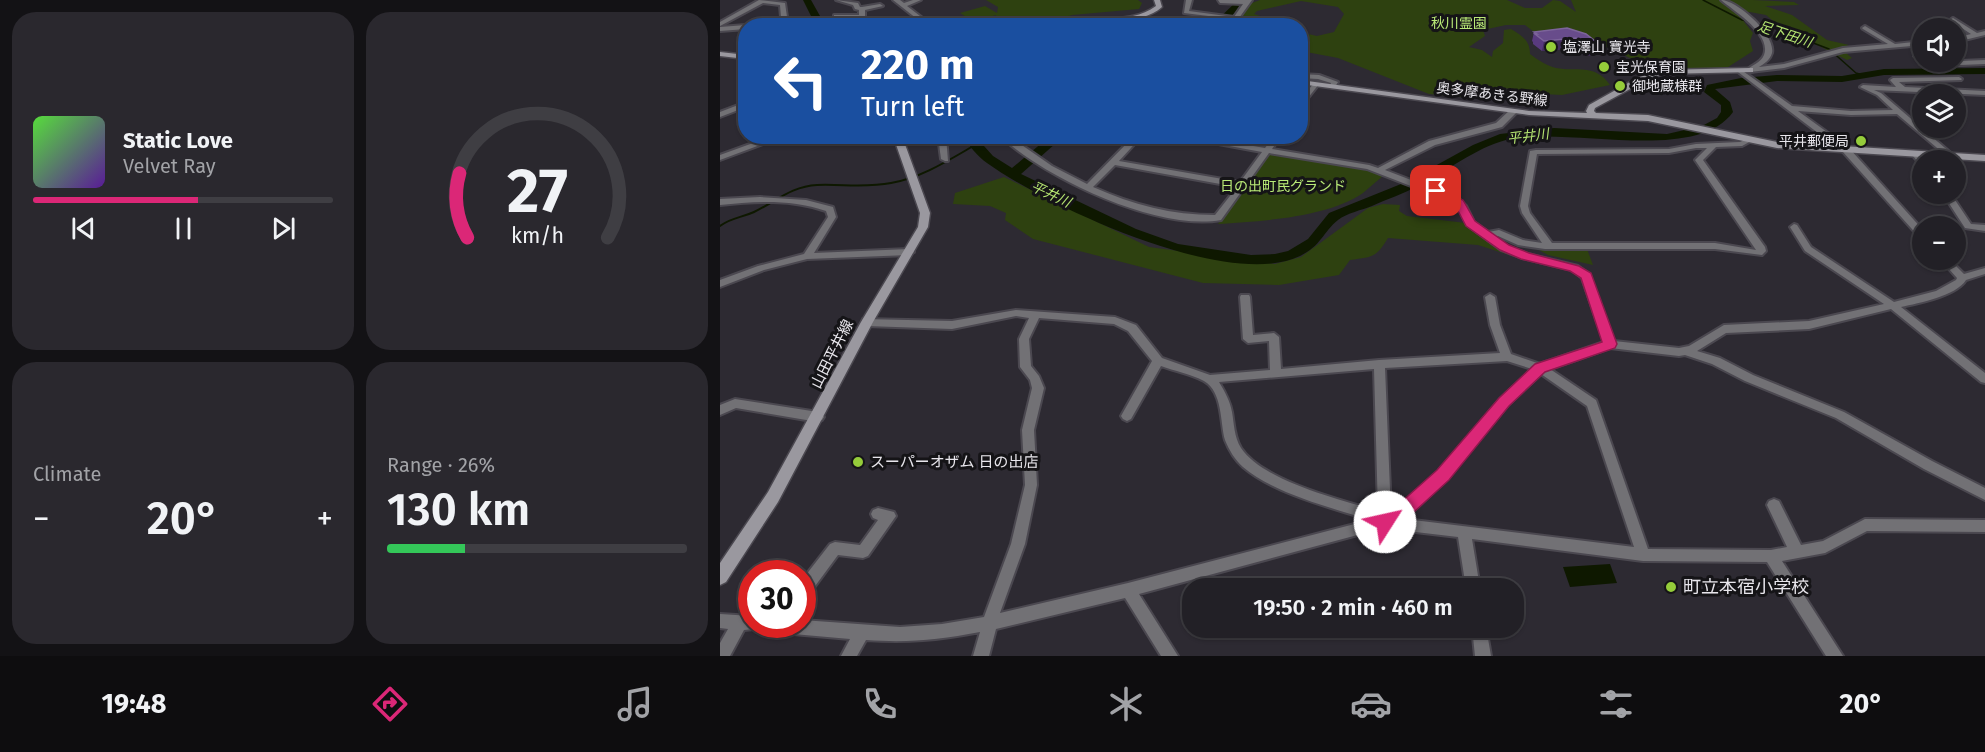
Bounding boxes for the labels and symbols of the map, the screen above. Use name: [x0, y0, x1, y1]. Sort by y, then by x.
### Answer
park label: 秋川霊園: [1431, 15, 1487, 32]
water label: 足下田川: [1756, 18, 1816, 52]
place label: 塩澤山 寶光寺: [1563, 39, 1651, 56]
marker: 塩澤山 寶光寺: [1544, 40, 1558, 54]
place label: 宝光保育園: [1616, 59, 1686, 76]
marker: 宝光保育園: [1597, 60, 1611, 74]
place label: 御地蔵様群: [1632, 78, 1702, 95]
street label: 奥多摩あきる野線: [1435, 79, 1548, 110]
marker: 御地蔵様群: [1613, 79, 1627, 93]
water label: 平井川: [1506, 125, 1552, 147]
place label: 平井郵便局: [1779, 133, 1849, 150]
marker: 平井郵便局: [1854, 134, 1868, 148]
pin: [1410, 165, 1461, 216]
water label: 平井川: [1028, 178, 1075, 212]
park label: 日の出町民グランド: [1220, 178, 1346, 195]
street label: 山田平井線: [807, 316, 857, 392]
place label: スーパーオザム 日の出店: [870, 453, 1039, 471]
marker: スーパーオザム 日の出店: [851, 455, 865, 469]
position arrow: [1353, 490, 1417, 554]
speed limit sign: 30: [738, 560, 816, 638]
place label: 町立本宿小学校: [1683, 576, 1809, 598]
marker: 町立本宿小学校: [1664, 580, 1678, 594]

